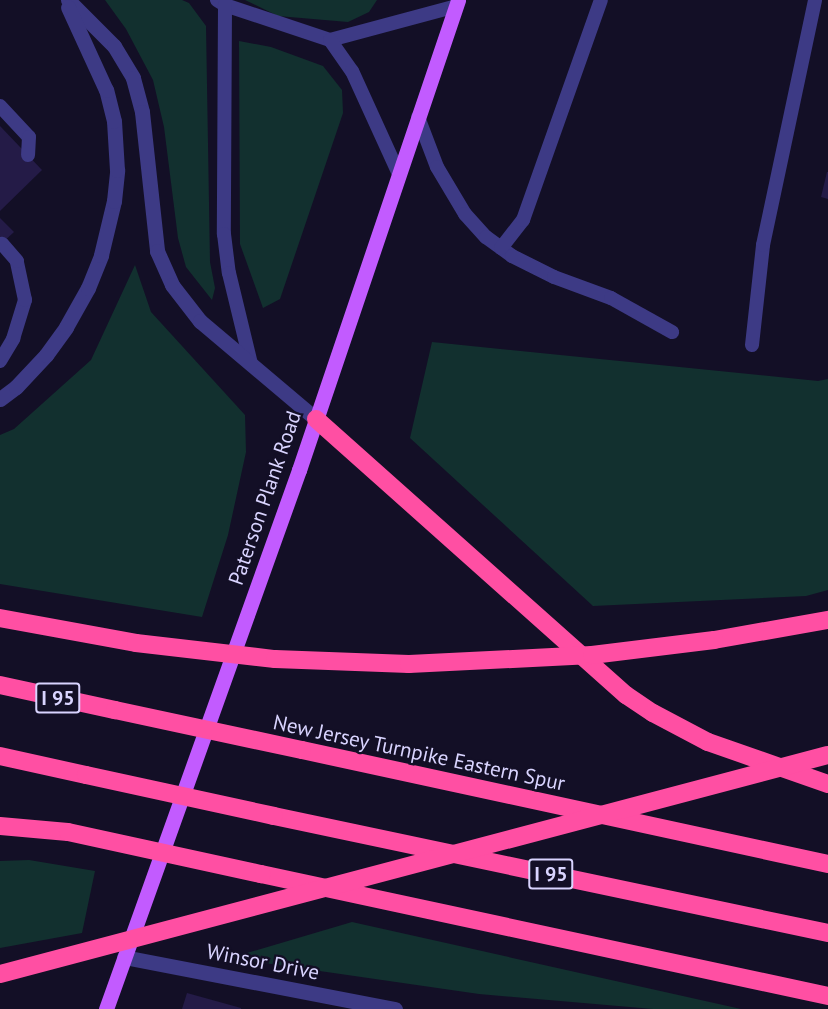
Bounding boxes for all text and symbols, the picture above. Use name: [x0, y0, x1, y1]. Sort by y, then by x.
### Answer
street label: Paterson Plank Road: [223, 407, 307, 589]
road number: I 95: [34, 681, 82, 715]
street label: New Jersey Turnpike Eastern Spur: [270, 710, 568, 796]
road number: I 95: [527, 857, 575, 891]
street label: Winsor Drive: [204, 939, 322, 985]

